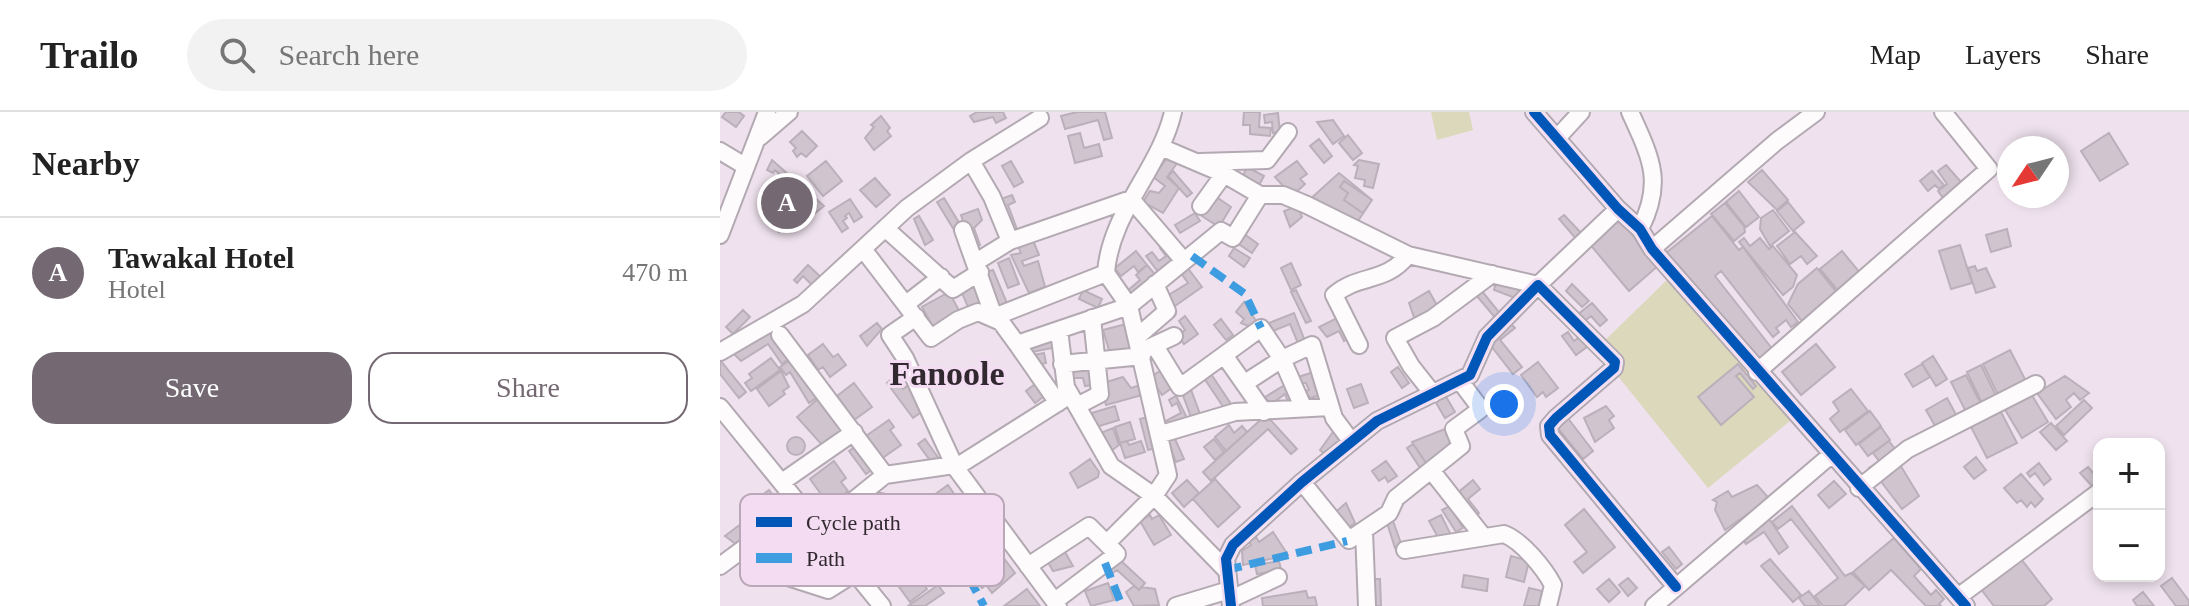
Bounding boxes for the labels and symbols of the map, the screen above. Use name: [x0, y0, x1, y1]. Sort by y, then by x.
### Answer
north arrow: [1997, 136, 2069, 208]
pin: A: [761, 173, 813, 233]
district label: Fanoole: [889, 355, 1005, 392]
your location: [1484, 384, 1524, 424]
legend: [740, 494, 1004, 586]
text: Cycle path: [806, 510, 901, 535]
text: Path: [806, 546, 845, 571]

